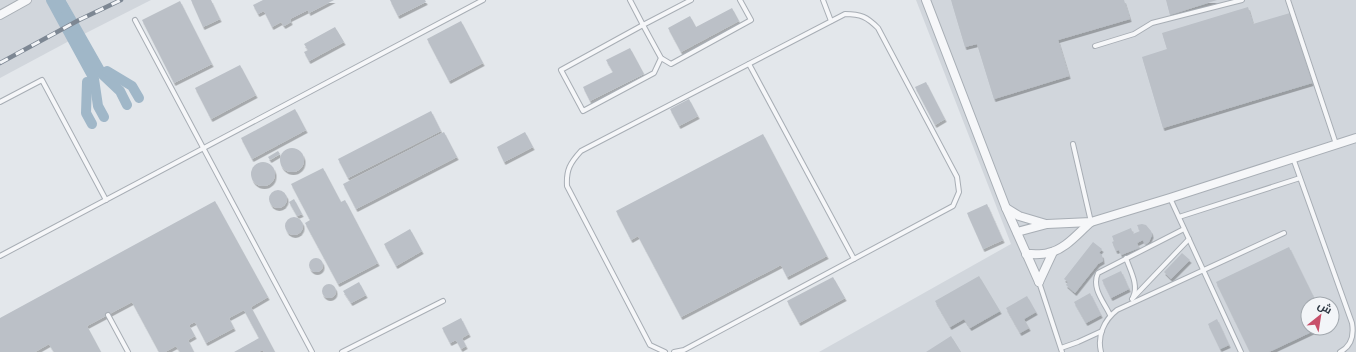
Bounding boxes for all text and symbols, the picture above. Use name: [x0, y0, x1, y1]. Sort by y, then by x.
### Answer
north arrow: [1300, 296, 1340, 336]
text: ش: [1315, 298, 1335, 318]

